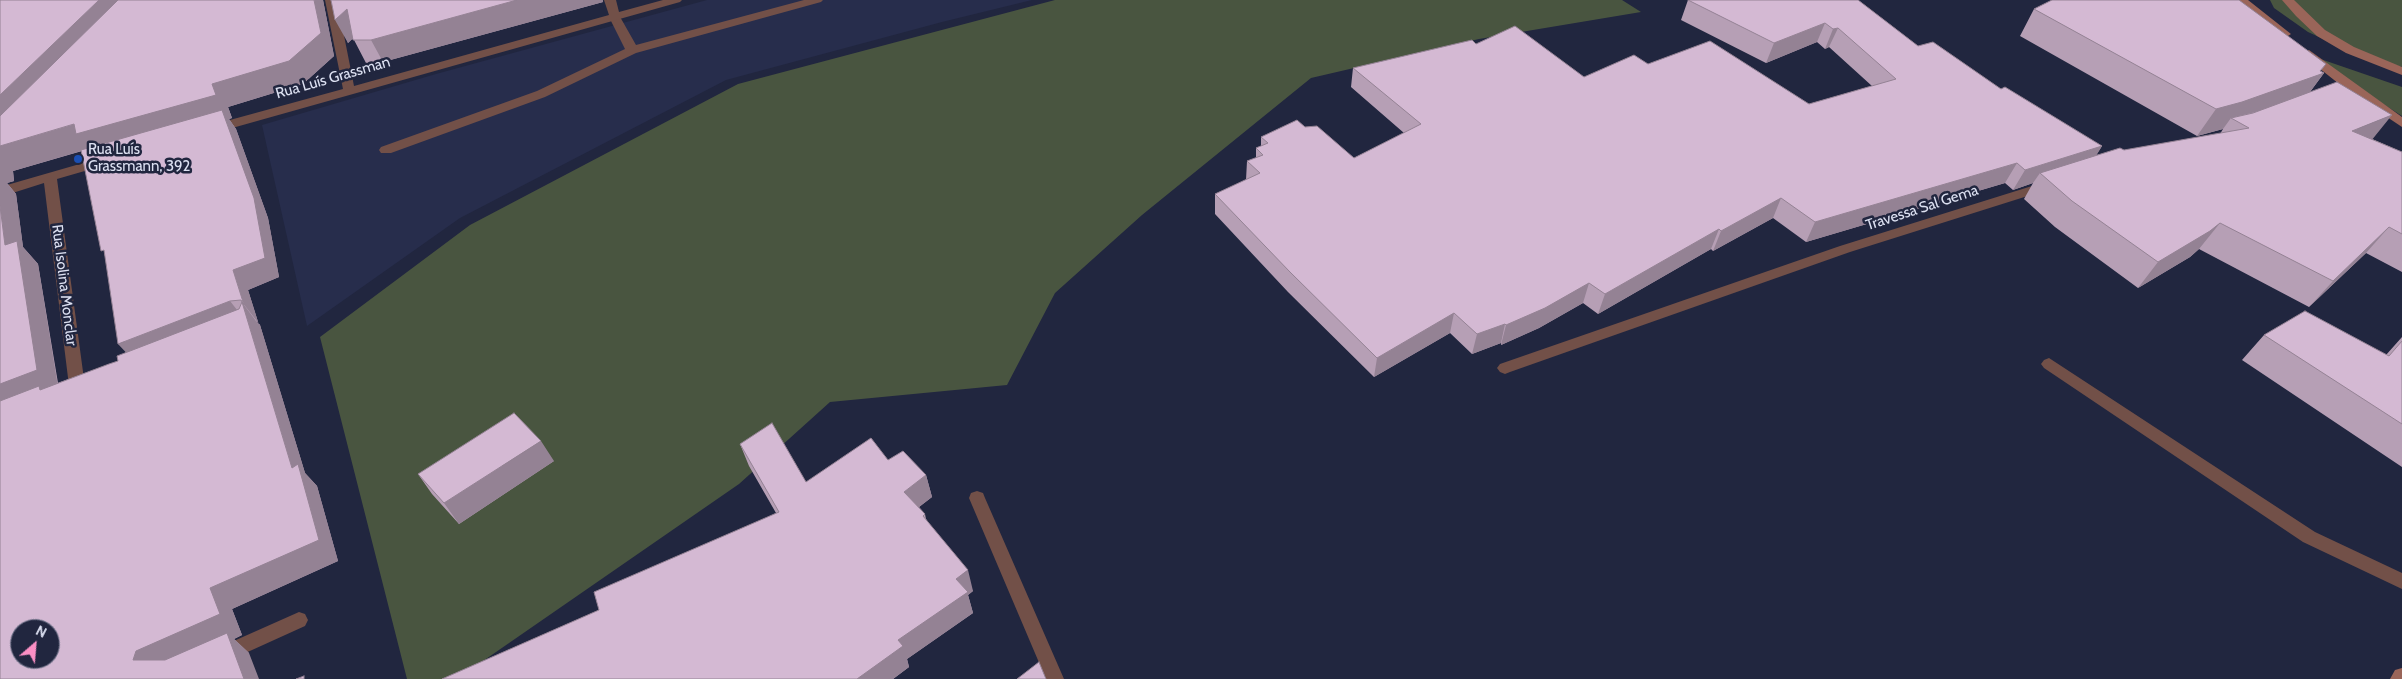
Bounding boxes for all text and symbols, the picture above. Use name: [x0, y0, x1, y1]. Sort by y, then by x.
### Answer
street label: Rua Luís Grassman: [274, 53, 392, 103]
place label: Rua Luís Grassmann, 392: [88, 141, 190, 176]
marker: Rua Luís Grassmann, 392: [72, 153, 84, 165]
street label: Travessa Sal Gema: [1864, 181, 1980, 235]
street label: Rua Isolina Monclar: [48, 223, 80, 347]
north arrow: [10, 619, 60, 669]
text: N: [33, 621, 50, 642]

